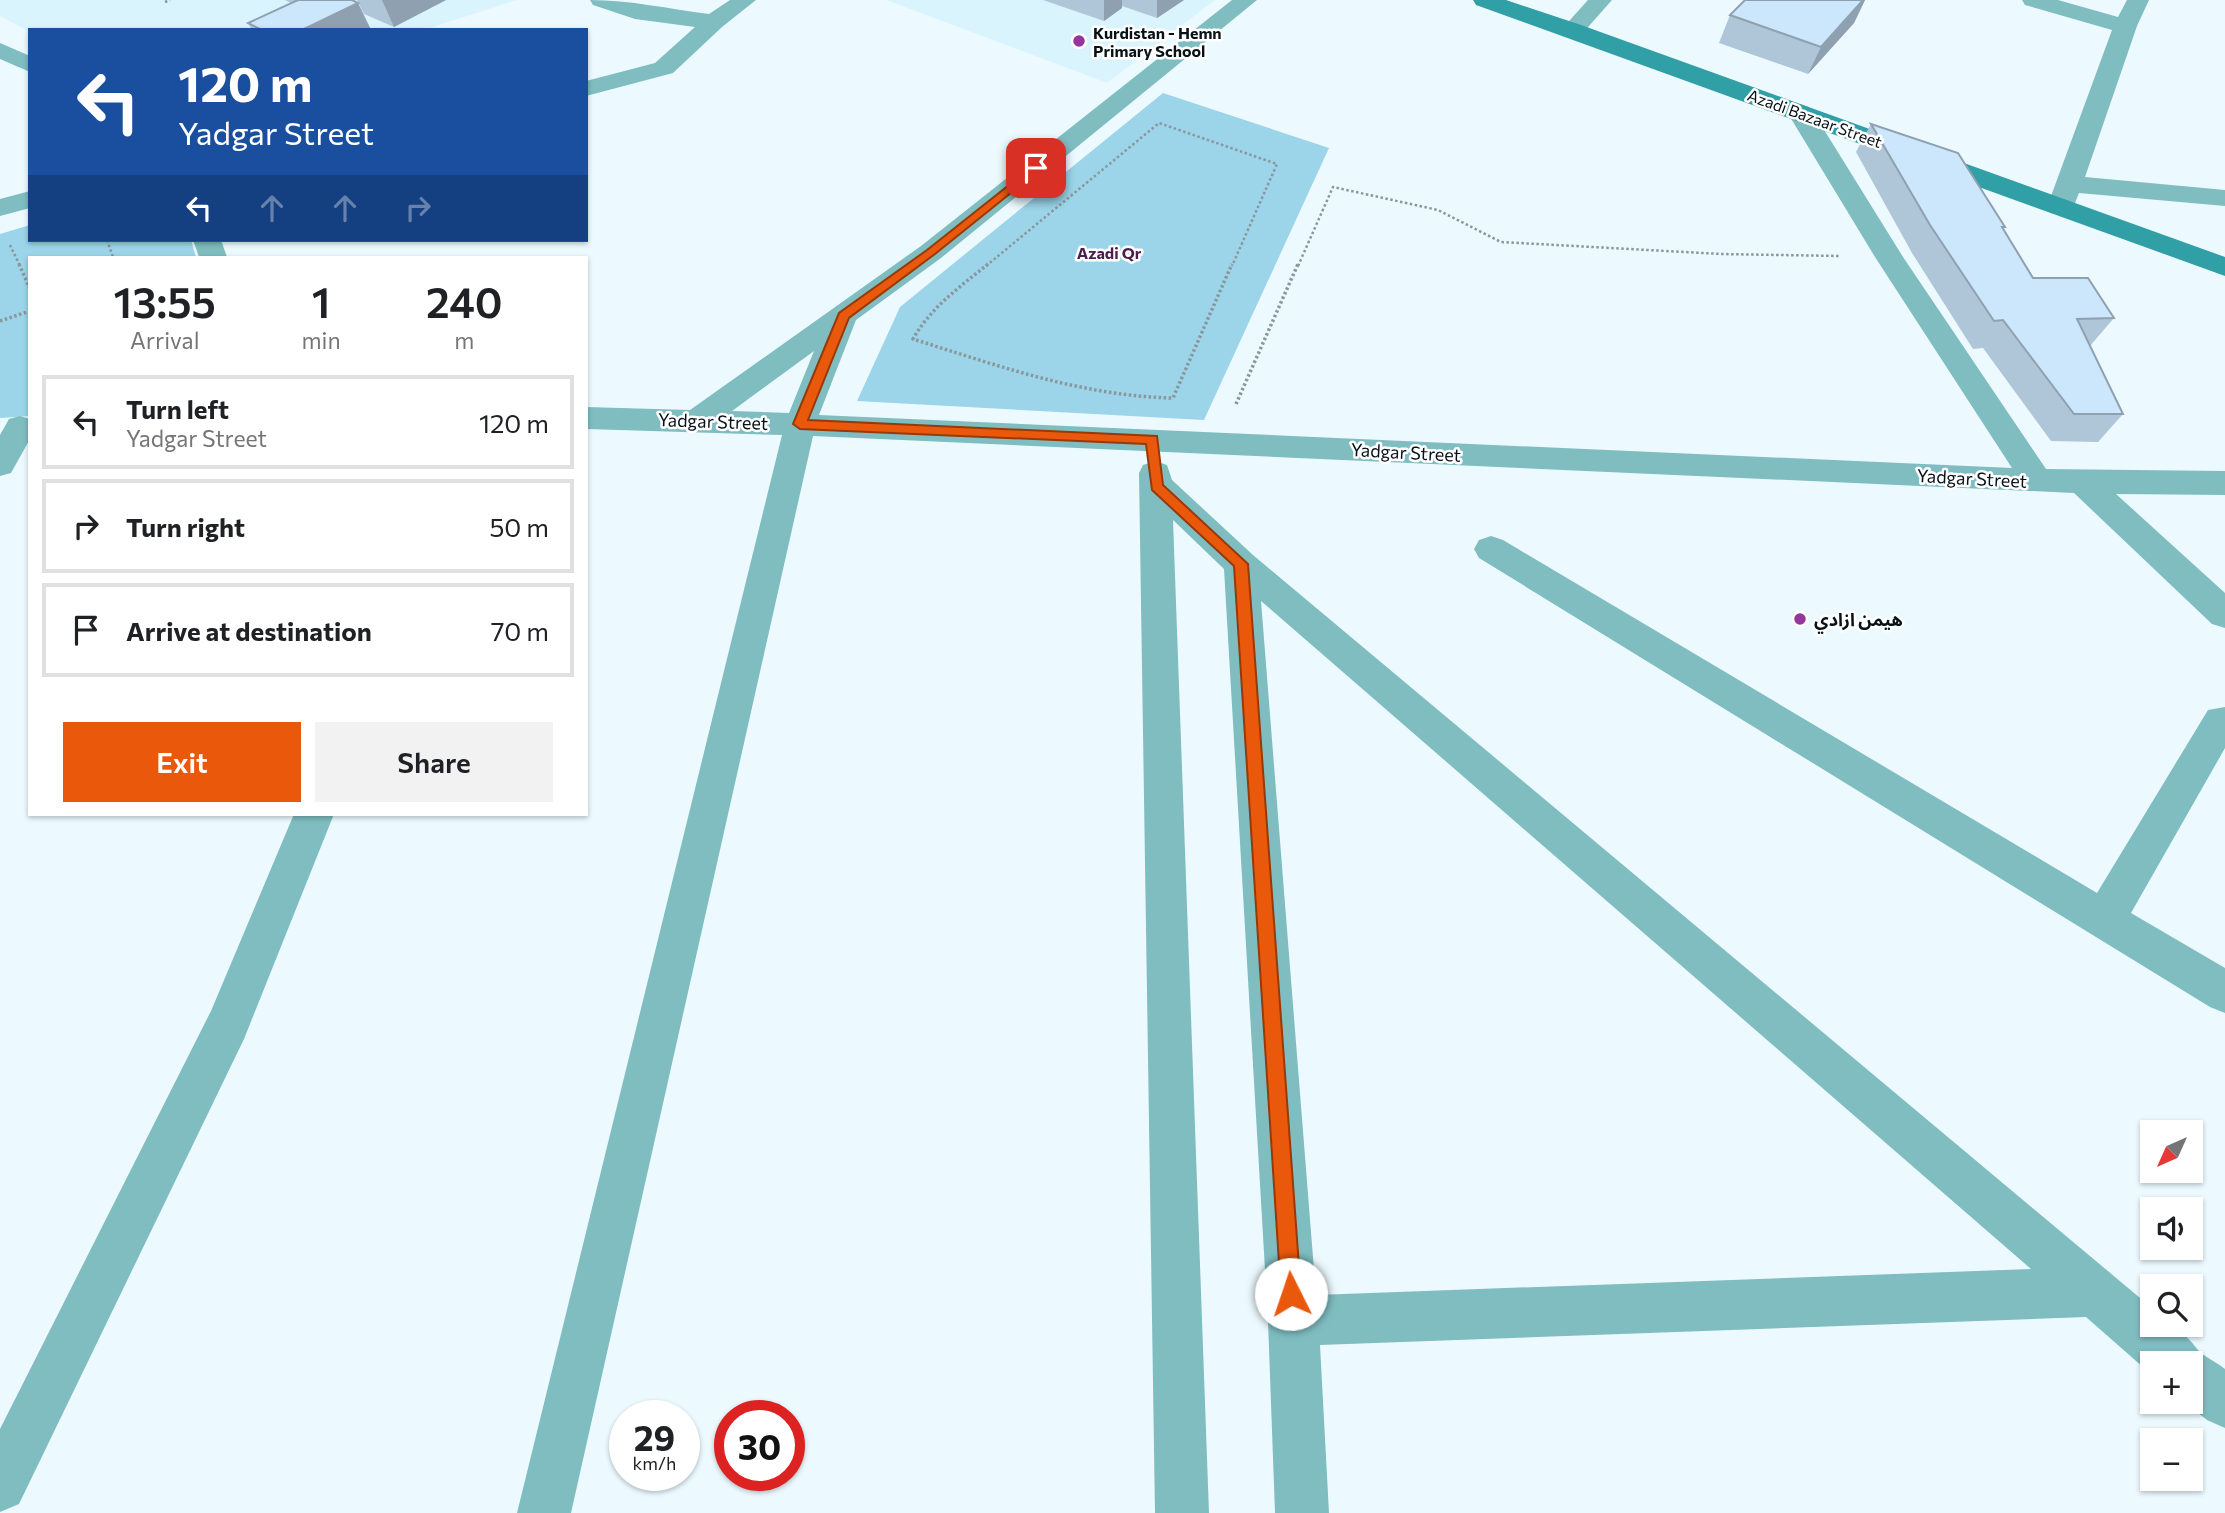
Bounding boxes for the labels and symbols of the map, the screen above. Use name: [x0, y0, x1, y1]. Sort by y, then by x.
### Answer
place label: Kurdistan - Hemn Primary School: [1093, 23, 1222, 60]
marker: Kurdistan - Hemn Primary School: [1071, 33, 1087, 49]
street label: Azadi Bazaar Street: [1745, 85, 1885, 151]
pin: [1006, 138, 1066, 198]
district label: Azadi Qr: [1077, 243, 1142, 262]
street label: Yadgar Street: [657, 408, 769, 434]
street label: Yadgar Street: [1350, 438, 1462, 466]
street label: Yadgar Street: [1916, 464, 2028, 492]
place label: هيمن ازادي: [1814, 608, 1903, 634]
marker: هيمن ازادي: [1792, 611, 1808, 627]
north arrow: [2140, 1120, 2203, 1183]
position arrow: [1254, 1257, 1328, 1331]
speed limit sign: 30: [714, 1400, 805, 1491]

